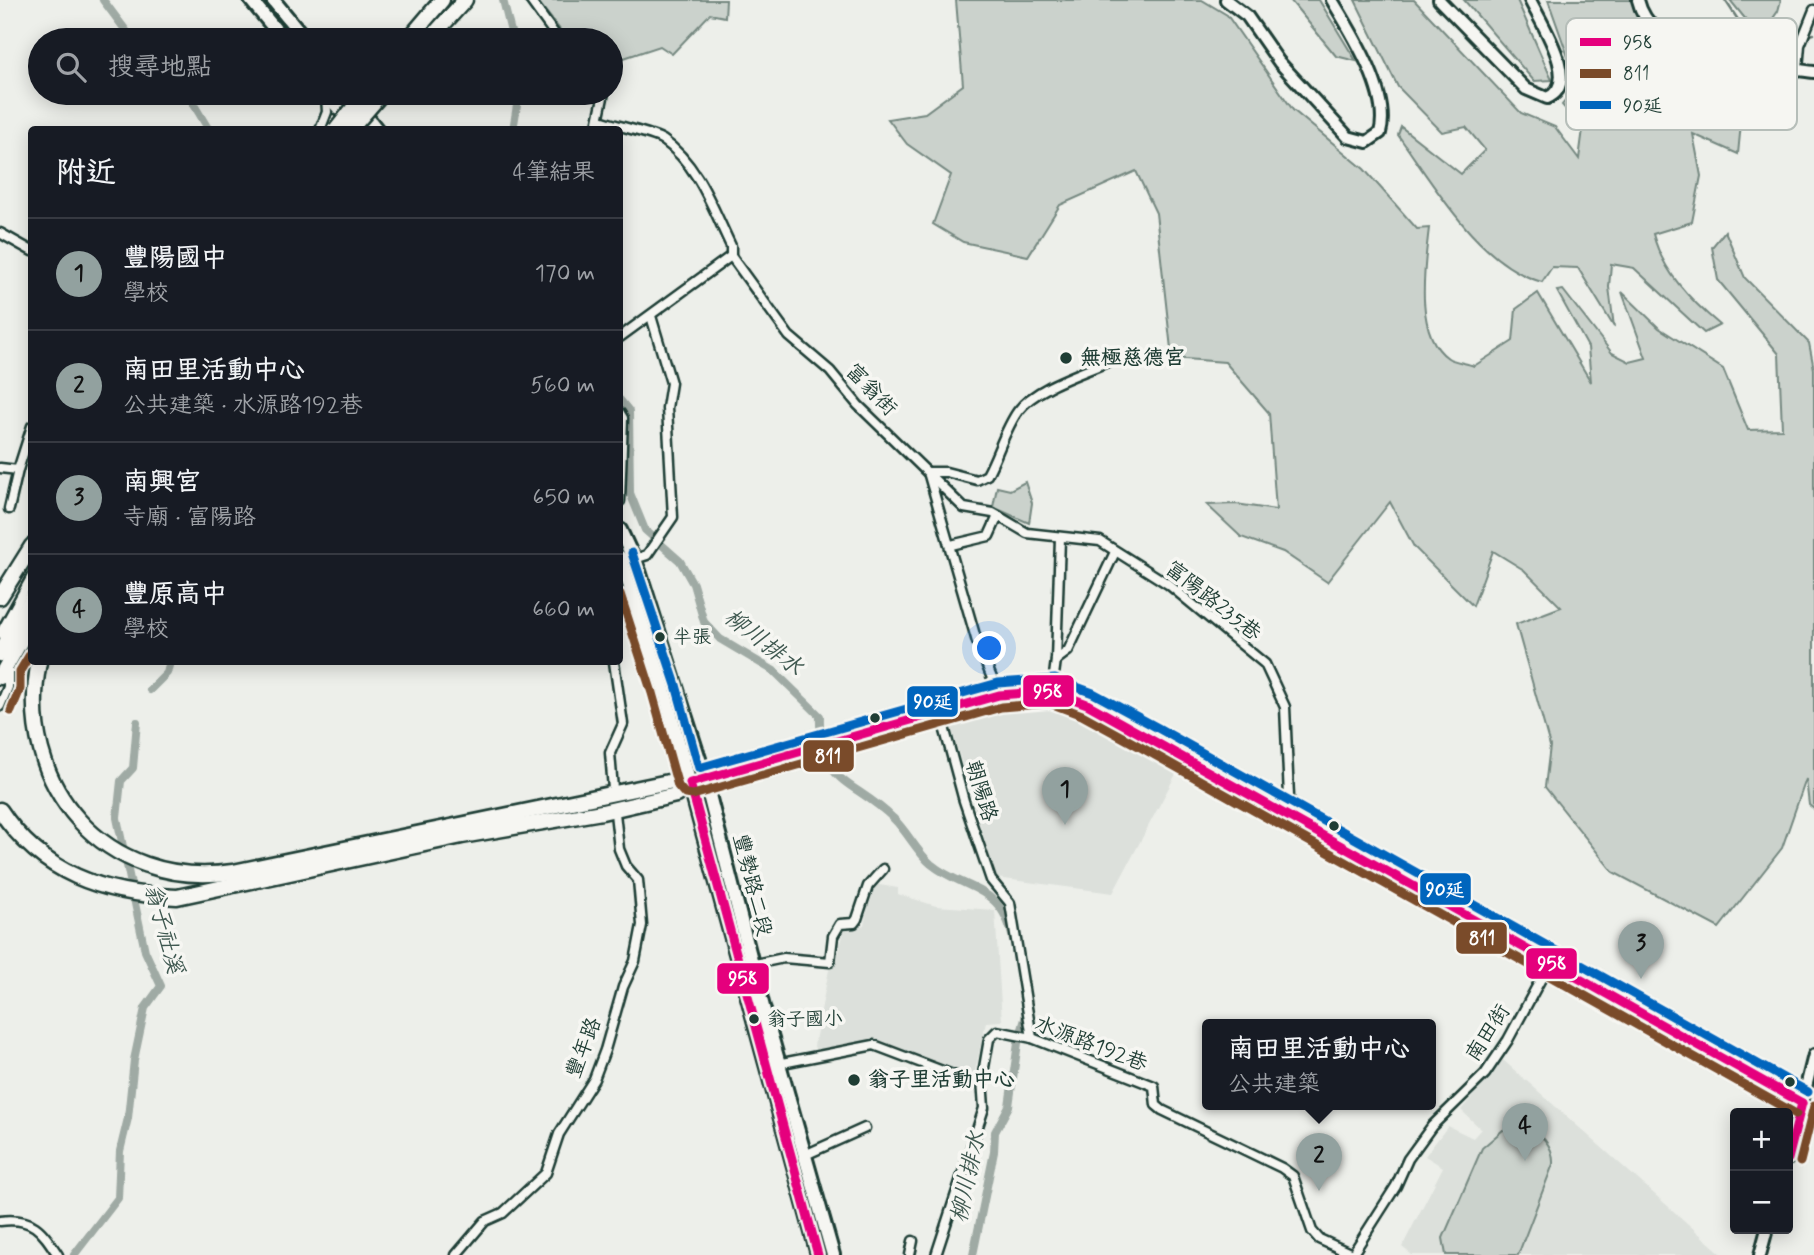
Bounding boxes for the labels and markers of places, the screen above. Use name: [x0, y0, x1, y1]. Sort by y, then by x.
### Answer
place label: 無極慈德宮: [1080, 344, 1185, 372]
marker: 無極慈德宮: [1058, 350, 1074, 366]
place label: 半張: [673, 625, 711, 650]
marker: 半張: [653, 630, 667, 644]
unlabelled marker: [868, 711, 882, 725]
pin: 1: [1042, 767, 1088, 825]
unlabelled marker: [1327, 819, 1341, 833]
pin: 3: [1618, 921, 1664, 979]
place label: 翁子國小: [767, 1007, 843, 1032]
marker: 翁子國小: [747, 1012, 761, 1026]
place label: 翁子里活動中心: [868, 1066, 1015, 1094]
marker: 翁子里活動中心: [846, 1072, 862, 1088]
unlabelled marker: [1783, 1075, 1797, 1089]
pin: 4: [1502, 1103, 1548, 1161]
pin: 2: [1296, 1133, 1342, 1191]

